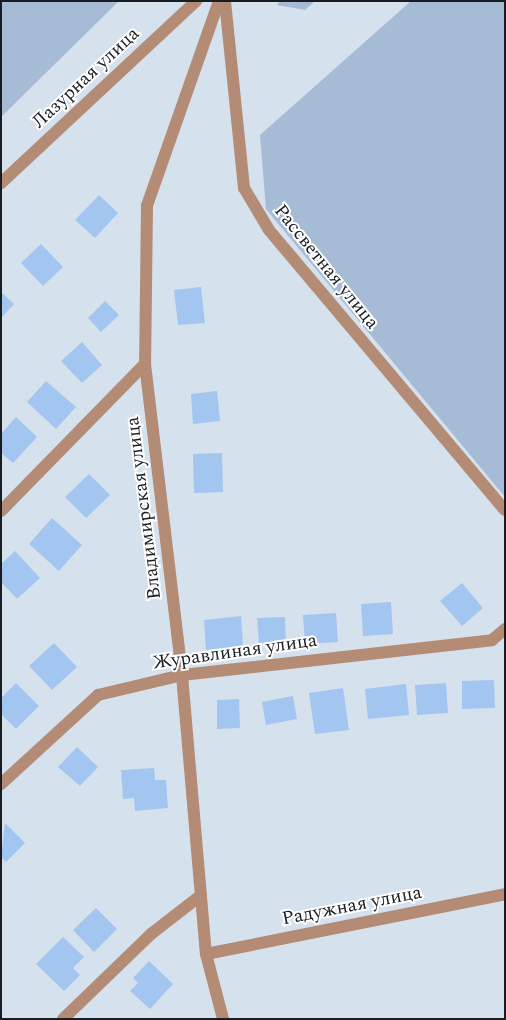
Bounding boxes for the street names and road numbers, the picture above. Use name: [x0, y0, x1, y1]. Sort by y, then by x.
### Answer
street label: Лазурная улица: [28, 23, 144, 133]
street label: Рассветная улица: [269, 200, 383, 334]
street label: Владимирская улица: [121, 415, 167, 601]
street label: Журавлиная улица: [151, 629, 319, 675]
street label: Радужная улица: [280, 881, 424, 931]

